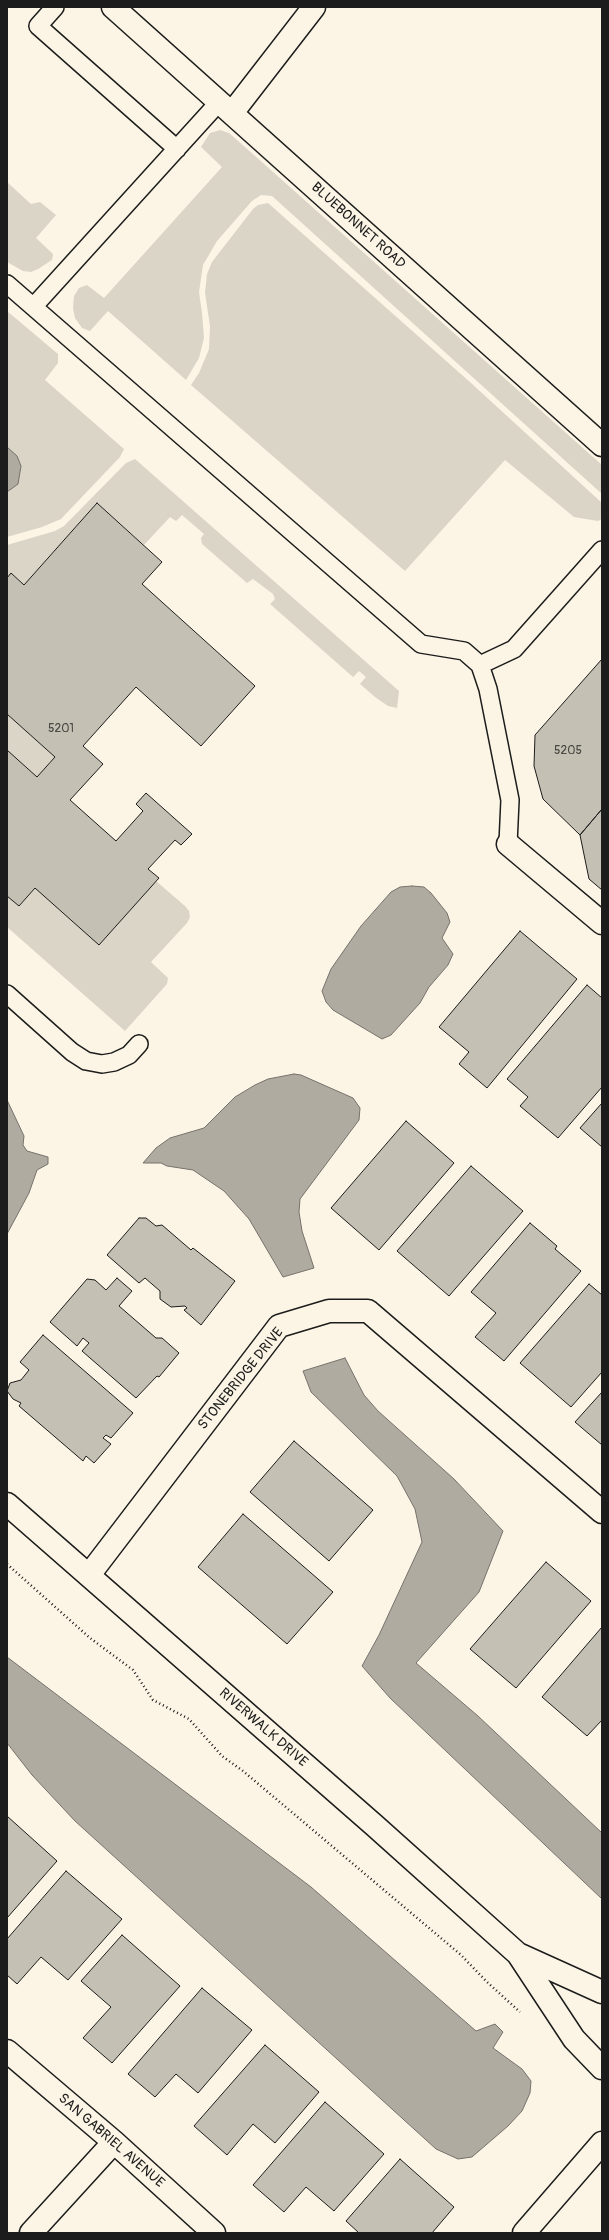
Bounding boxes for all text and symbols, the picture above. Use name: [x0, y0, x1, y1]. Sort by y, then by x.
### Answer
street label: BLUEBONNET ROAD: [307, 179, 409, 273]
house number: 5201: [48, 722, 74, 736]
house number: 5205: [554, 744, 582, 758]
street label: STONEBRIDGE DRIVE: [195, 1325, 287, 1433]
street label: RIVERWALK DRIVE: [215, 1685, 311, 1771]
street label: SAN GABRIEL AVENUE: [54, 2090, 168, 2192]

